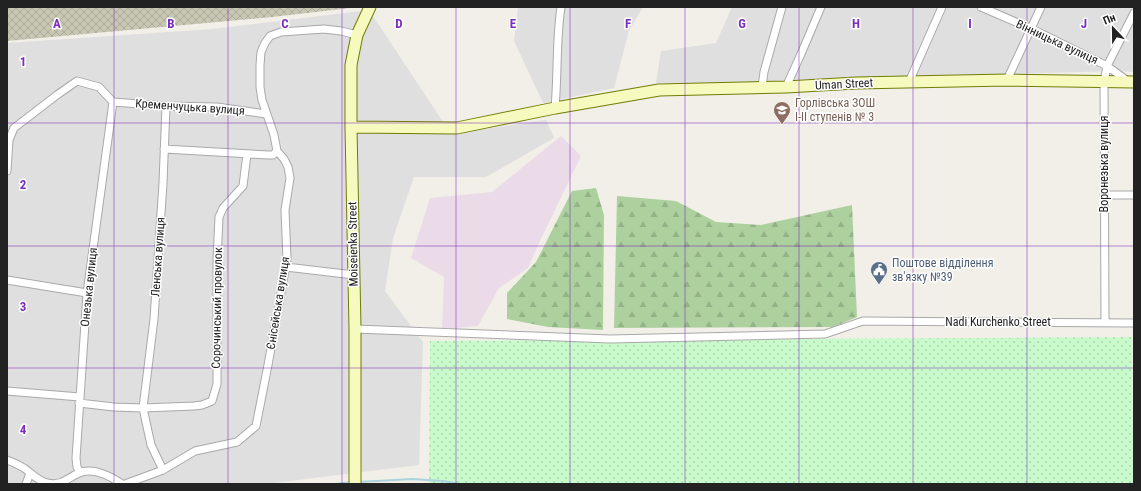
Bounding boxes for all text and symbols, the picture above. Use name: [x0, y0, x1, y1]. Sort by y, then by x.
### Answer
north arrow: [1093, 8, 1133, 48]
text: Пн: [1101, 11, 1118, 28]
text: A: [53, 16, 61, 31]
text: B: [167, 16, 175, 31]
text: C: [281, 16, 289, 31]
text: D: [395, 16, 403, 31]
text: E: [510, 16, 517, 31]
text: F: [625, 16, 631, 31]
text: G: [738, 16, 746, 31]
text: H: [852, 16, 860, 31]
text: I: [968, 16, 972, 31]
text: J: [1081, 16, 1087, 31]
street label: Вінницька вулиця: [1014, 17, 1100, 67]
text: 1: [20, 54, 26, 69]
street label: Uman Street: [815, 75, 874, 93]
street label: Кременчуцька вулиця: [135, 96, 245, 118]
place label: Горлівська ЗОШ І-ІІ ступенів № 3: [795, 96, 875, 124]
school or university icon: Горлівська ЗОШ І-ІІ ступенів № 3: [772, 100, 792, 125]
street label: Воронезька вулиця: [1097, 116, 1111, 212]
text: 2: [20, 177, 27, 192]
street label: Moiseienka Street: [345, 201, 361, 287]
street label: Ленська вулиця: [148, 217, 168, 297]
street label: Онезька вулиця: [78, 247, 100, 327]
street label: Сорочинський провулок: [209, 247, 225, 369]
street label: Єнісейська вулиця: [264, 256, 292, 350]
place label: Поштове відділення зв'язку №39: [892, 256, 994, 284]
public building icon: Поштове відділення зв'язку №39: [869, 260, 889, 285]
text: 3: [20, 299, 26, 314]
street label: Nadi Kurchenko Street: [945, 315, 1051, 329]
text: 4: [20, 422, 27, 437]

